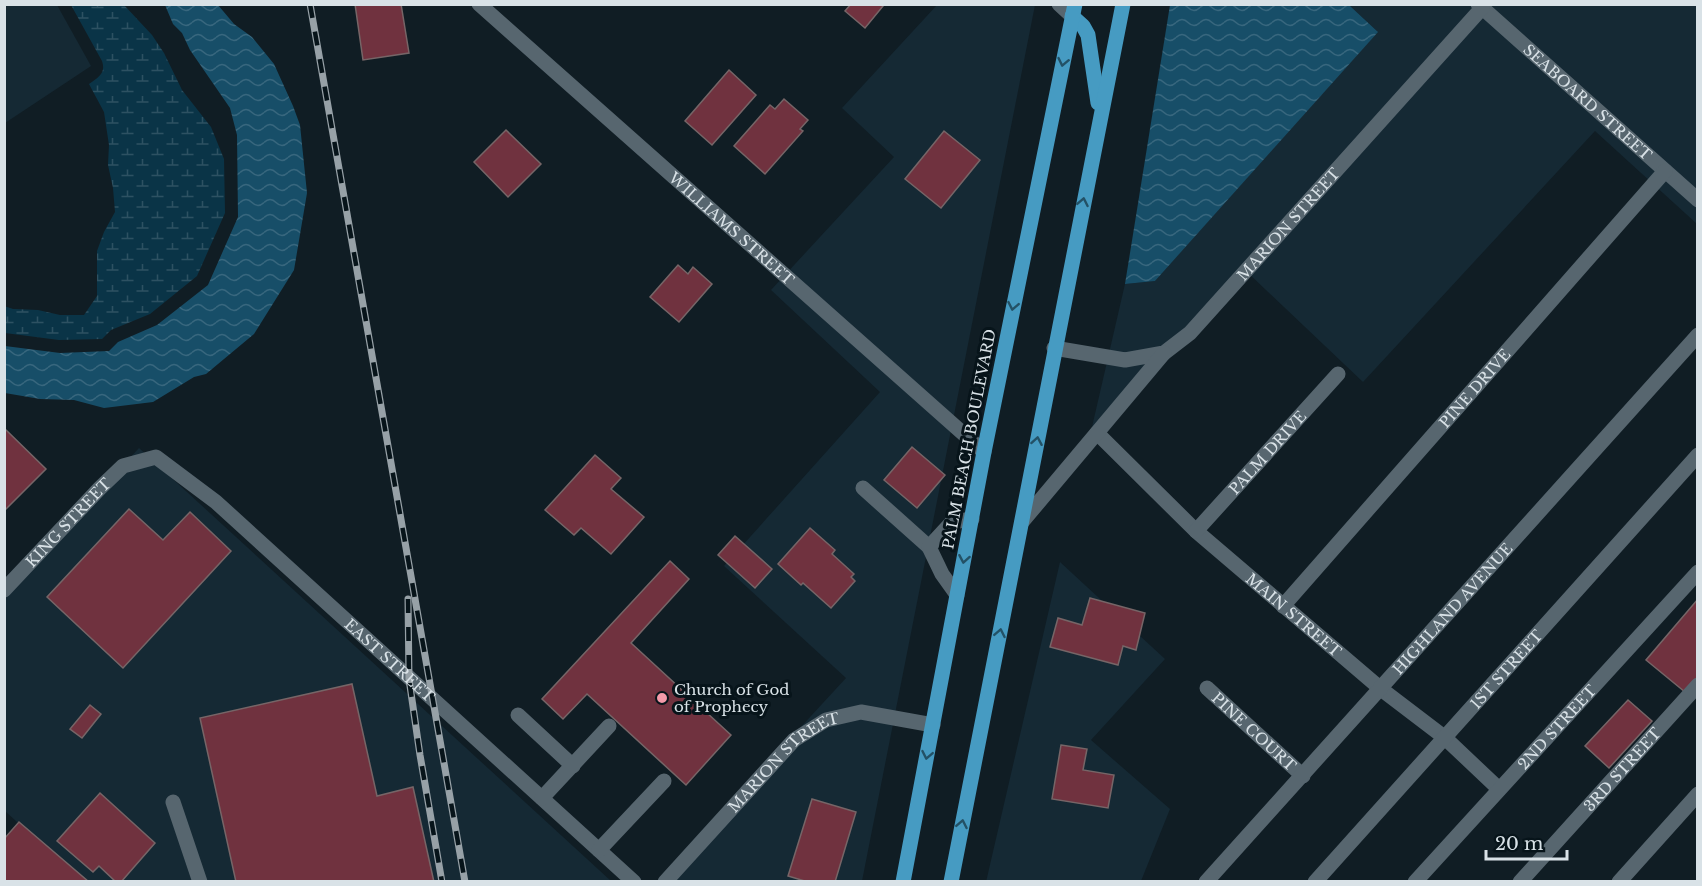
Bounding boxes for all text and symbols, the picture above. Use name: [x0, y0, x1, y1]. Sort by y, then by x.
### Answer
street label: SEABOARD STREET: [1520, 40, 1656, 164]
one-way arrow: [1057, 57, 1070, 67]
street label: MARION STREET: [1232, 164, 1343, 284]
street label: WILLIAMS STREET: [665, 167, 798, 289]
one-way arrow: [1076, 197, 1089, 207]
one-way arrow: [1007, 301, 1020, 311]
street label: PALM BEACH BOULEVARD: [938, 327, 1000, 551]
street label: PINE DRIVE: [1435, 345, 1514, 432]
street label: PALM DRIVE: [1224, 406, 1310, 498]
one-way arrow: [1030, 437, 1043, 447]
street label: KING STREET: [21, 474, 114, 571]
street label: HIGHLAND AVENUE: [1388, 539, 1516, 678]
one-way arrow: [958, 554, 971, 564]
street label: MAIN STREET: [1242, 569, 1345, 661]
street label: EAST STREET: [341, 614, 439, 706]
street label: 1ST STREET: [1466, 626, 1546, 712]
one-way arrow: [993, 628, 1006, 638]
place label: Church of God of Prophecy: [674, 680, 789, 716]
street label: 2ND STREET: [1513, 681, 1600, 773]
street label: PINE COURT: [1208, 688, 1300, 775]
marker: Church of God of Prophecy: [655, 691, 669, 705]
street label: MARION STREET: [724, 708, 841, 816]
street label: 3RD STREET: [1579, 724, 1664, 815]
one-way arrow: [921, 750, 934, 760]
one-way arrow: [955, 819, 968, 829]
scale bar: [1486, 823, 1567, 861]
text: 20 m: [1495, 833, 1543, 855]

